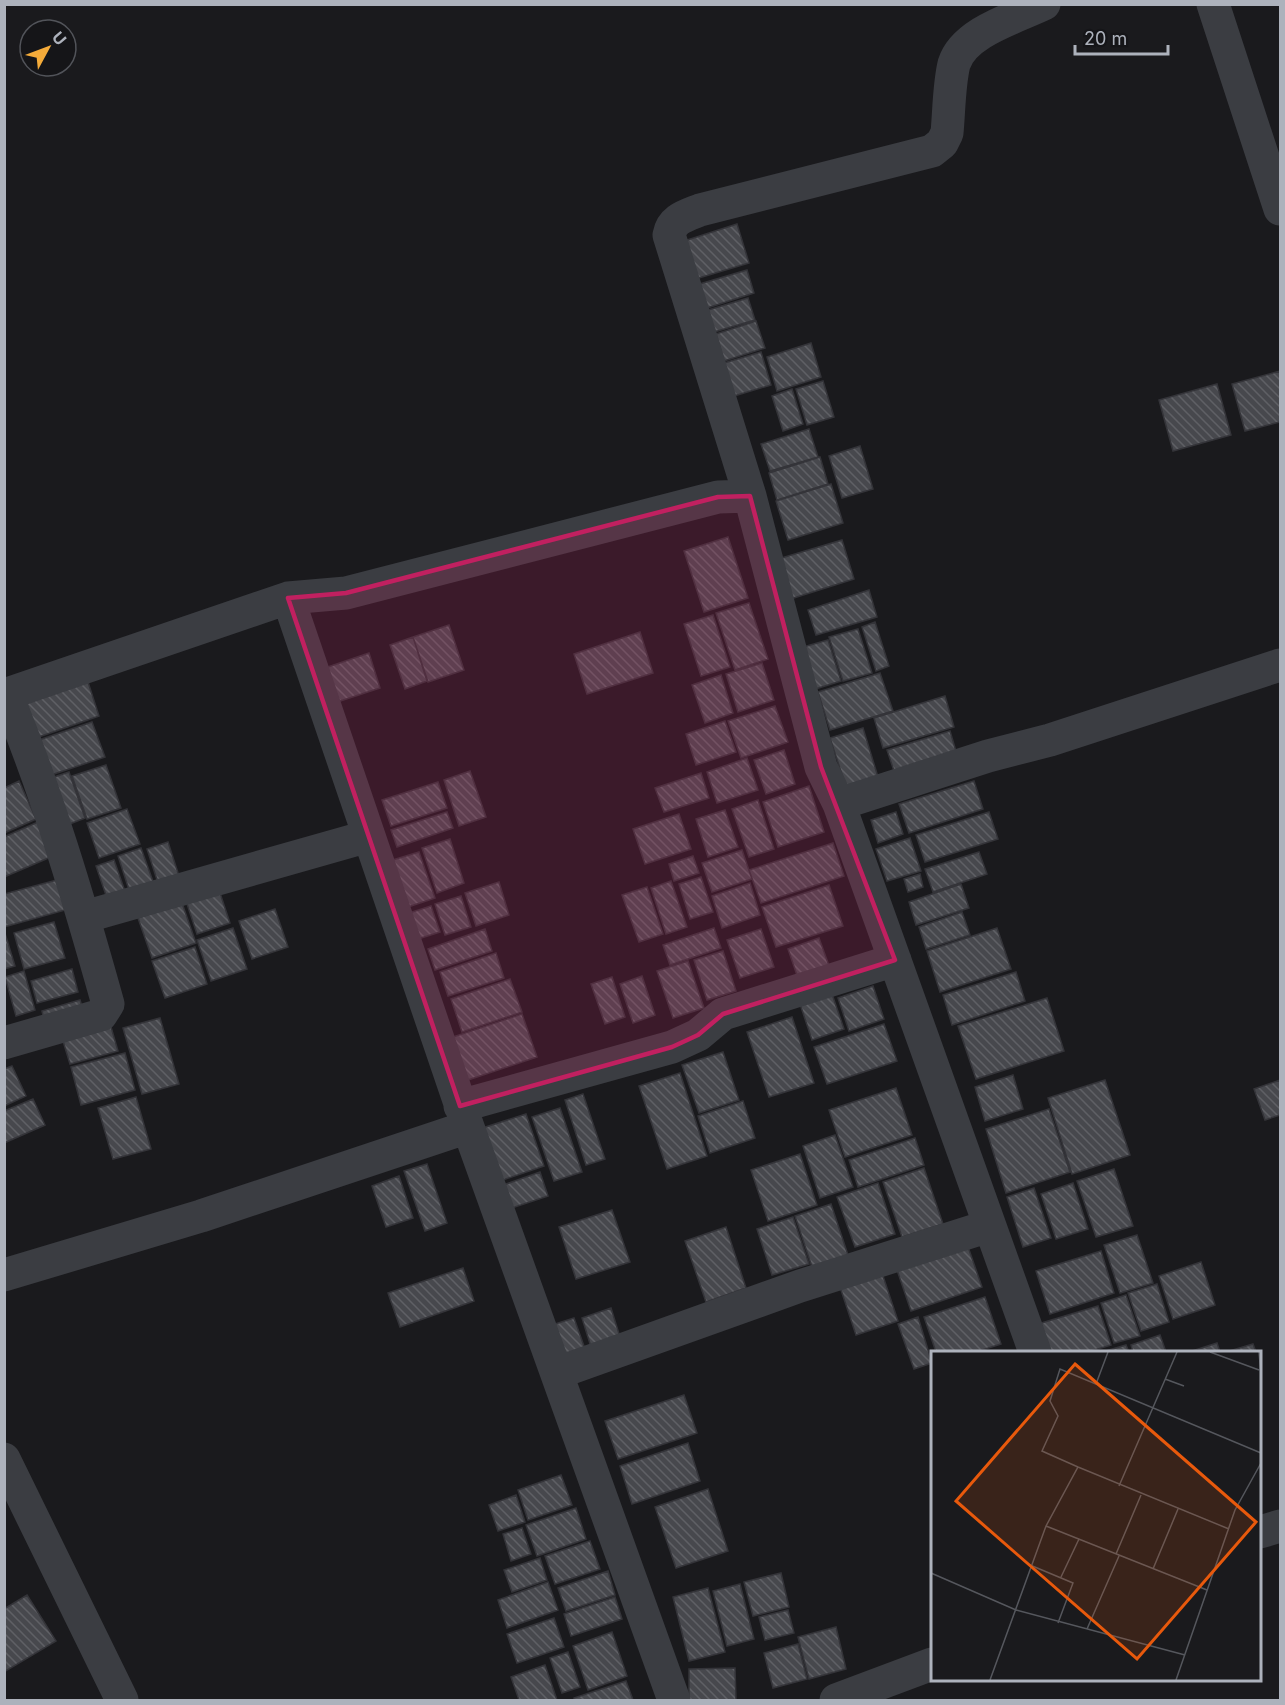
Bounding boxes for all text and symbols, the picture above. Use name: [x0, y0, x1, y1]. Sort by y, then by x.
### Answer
north arrow: [18, 18, 78, 78]
scale bar: [1075, 18, 1168, 56]
text: U: [48, 27, 71, 49]
text: 20 m: [1084, 28, 1127, 49]
inset map: [931, 1351, 1261, 1681]

